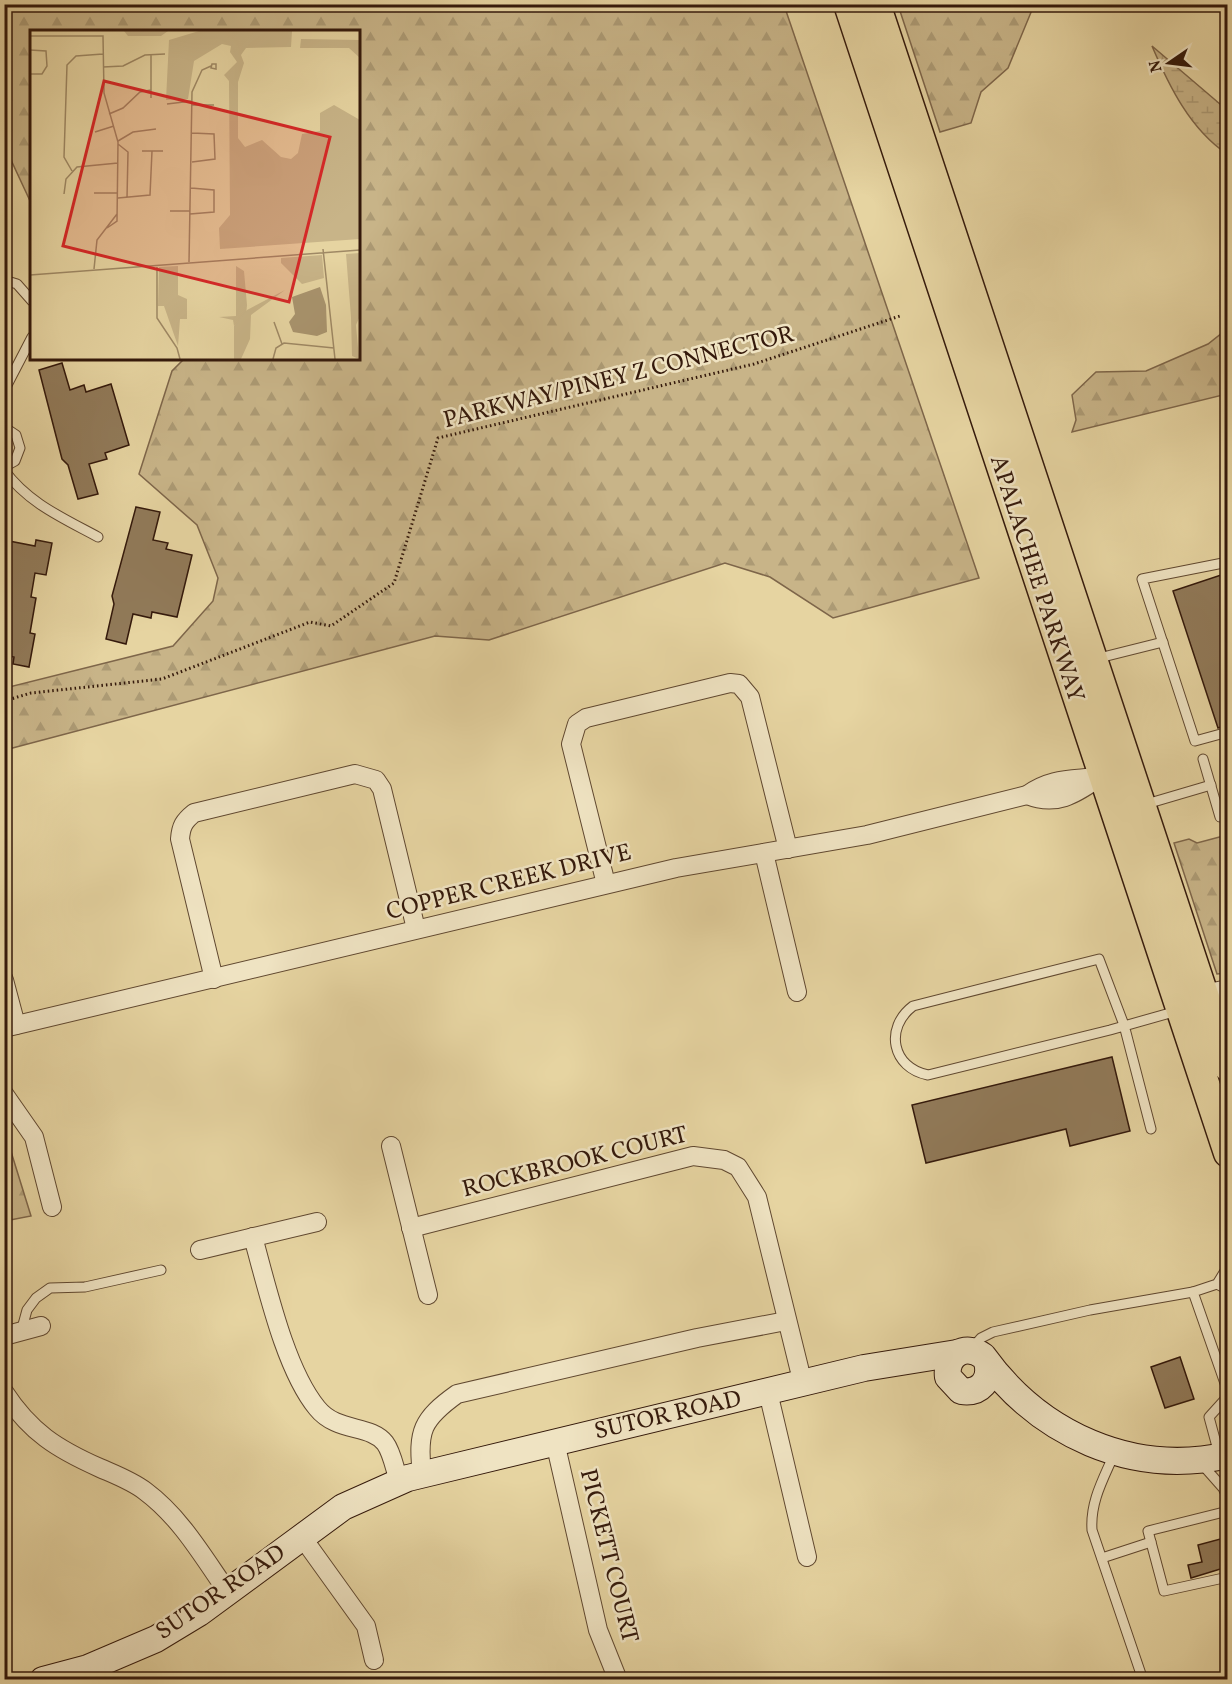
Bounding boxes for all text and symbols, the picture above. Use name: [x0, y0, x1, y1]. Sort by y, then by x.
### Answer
inset map: [30, 30, 360, 360]
north arrow: [1139, 33, 1199, 93]
text: N: [1144, 57, 1168, 74]
street label: PARKWAY/PINEY Z CONNECTOR: [440, 318, 798, 438]
street label: APALACHEE PARKWAY: [980, 451, 1092, 707]
street label: COPPER CREEK DRIVE: [383, 836, 635, 930]
street label: ROCKBROOK COURT: [459, 1119, 691, 1207]
street label: SUTOR ROAD: [591, 1383, 745, 1449]
street label: PICKETT COURT: [570, 1465, 646, 1647]
street label: SUTOR ROAD: [149, 1537, 293, 1649]

